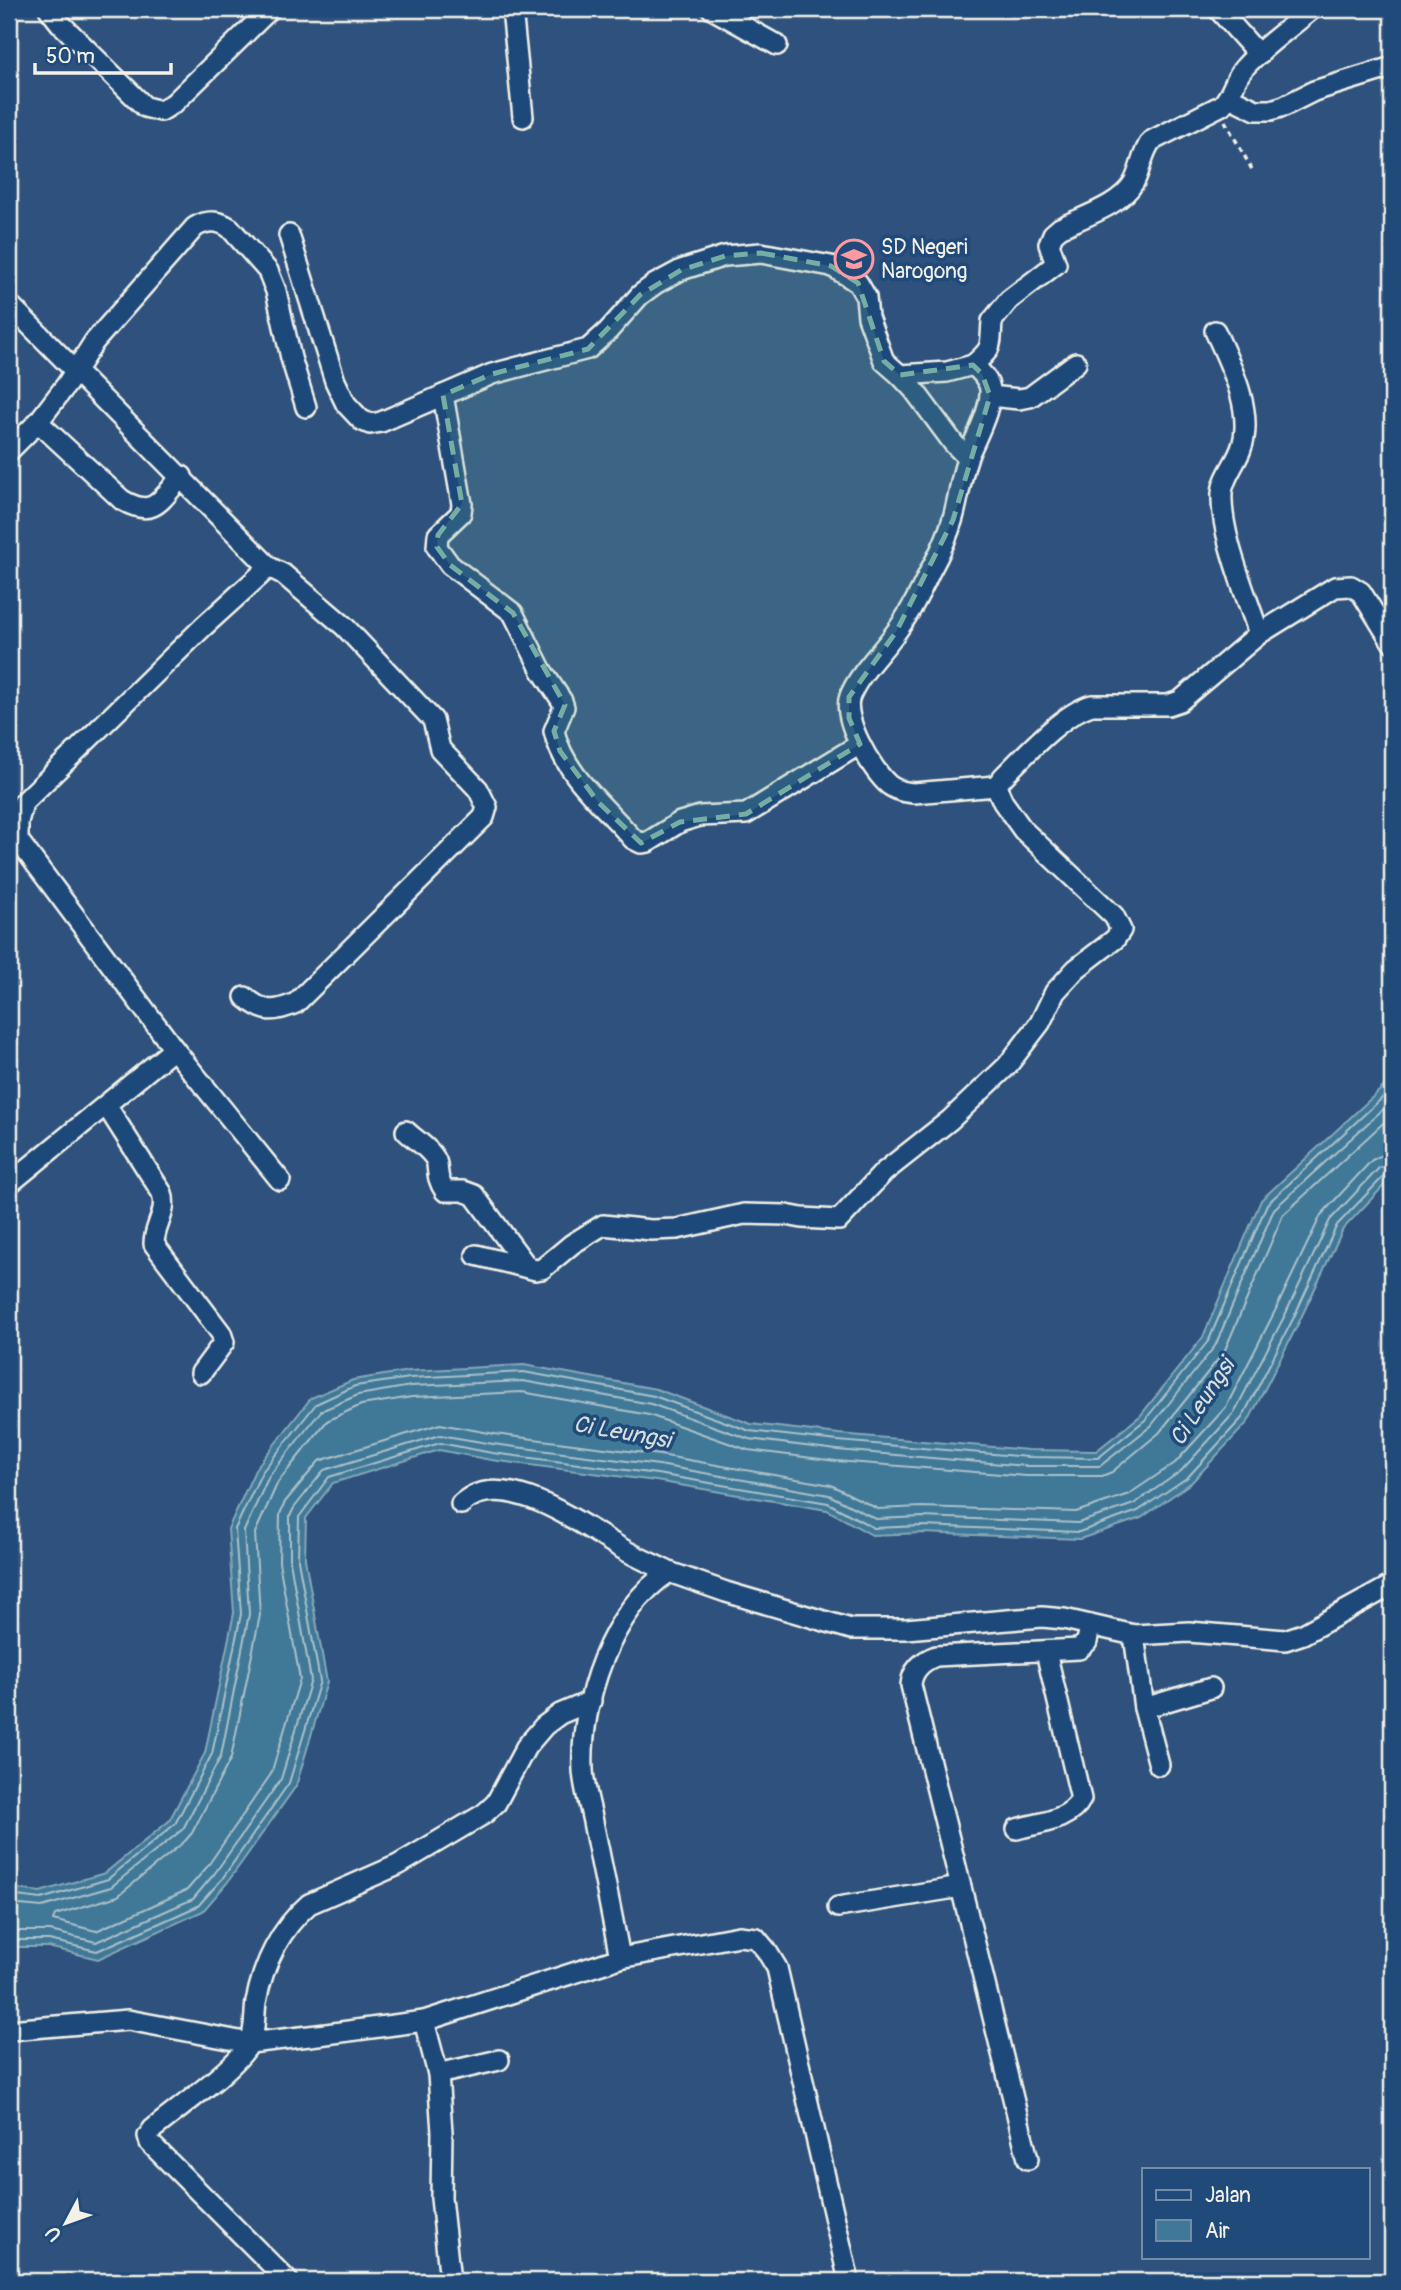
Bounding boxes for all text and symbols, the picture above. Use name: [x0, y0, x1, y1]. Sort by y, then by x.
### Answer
scale bar: [35, 32, 172, 76]
text: 50 m: [46, 43, 95, 70]
place label: SD Negeri Narogong: [881, 234, 968, 285]
school or university icon: SD Negeri Narogong: [833, 238, 875, 280]
water label: Ci Leungsi: [1163, 1350, 1243, 1451]
water label: Ci Leungsi: [571, 1409, 677, 1455]
legend: [1142, 2168, 1370, 2258]
text: Jalan: [1205, 2182, 1251, 2209]
north arrow: [32, 2188, 102, 2258]
text: Air: [1205, 2218, 1230, 2245]
text: U: [41, 2221, 67, 2246]

